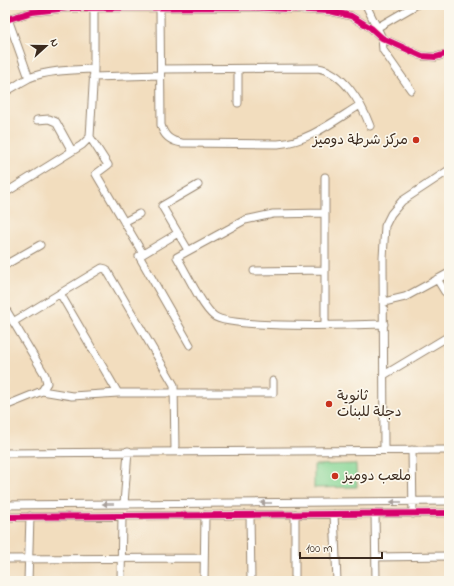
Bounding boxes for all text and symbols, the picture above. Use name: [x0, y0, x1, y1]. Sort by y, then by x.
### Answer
north arrow: [26, 26, 66, 66]
text: N: [46, 36, 63, 49]
place label: مركز شرطة دوميز: [312, 130, 408, 151]
marker: مركز شرطة دوميز: [411, 135, 421, 145]
place label: ثانوية دجلة للبنات: [337, 386, 402, 423]
marker: ثانوية دجلة للبنات: [324, 399, 334, 409]
place label: ملعب دوميز: [342, 466, 411, 487]
marker: ملعب دوميز: [330, 471, 340, 481]
one-way arrow: [389, 499, 402, 505]
one-way arrow: [259, 500, 272, 506]
one-way arrow: [101, 501, 114, 507]
scale bar: [300, 534, 382, 560]
text: 100 m: [306, 540, 333, 558]

